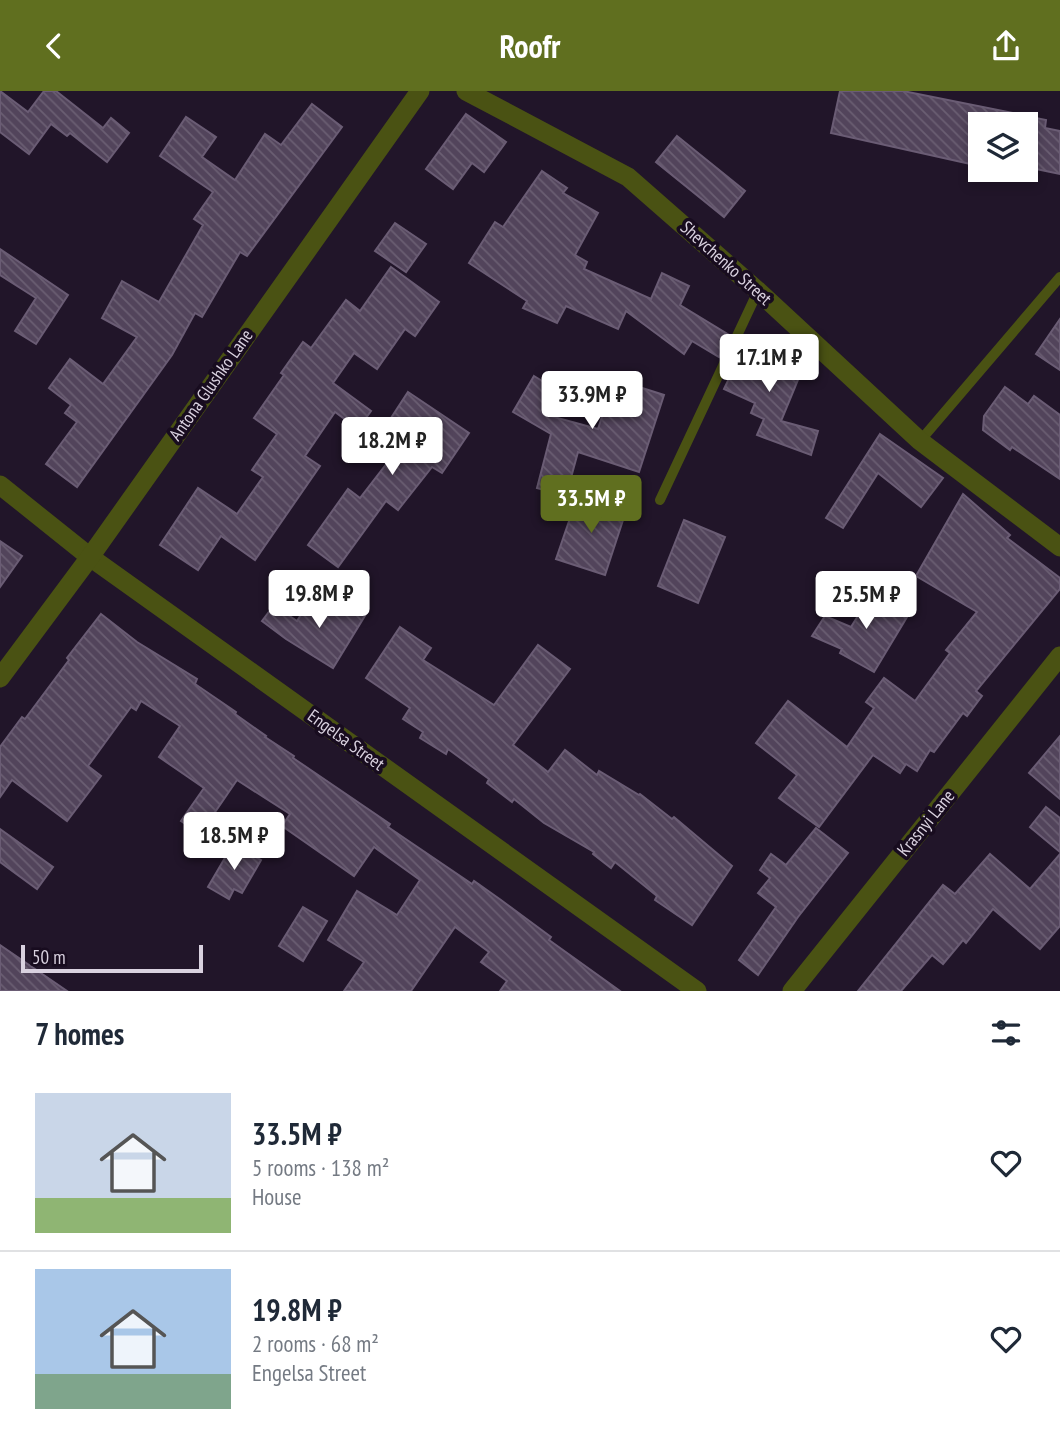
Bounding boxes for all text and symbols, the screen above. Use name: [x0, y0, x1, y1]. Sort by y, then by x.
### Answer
text: Roofr: [500, 25, 560, 67]
icon: back: [35, 27, 73, 65]
icon: share: [987, 27, 1025, 65]
map controls: [968, 112, 1038, 182]
button: layers: [968, 112, 1038, 182]
street label: Shevchenko Street: [676, 216, 777, 310]
street label: Antona Glushko Lane: [164, 324, 258, 445]
pin: 17.1M ₽: [704, 335, 834, 394]
text: 17.1M ₽: [736, 342, 802, 371]
pin: 33.9M ₽: [527, 371, 657, 431]
text: 33.9M ₽: [558, 379, 626, 408]
pin: 18.2M ₽: [327, 417, 457, 477]
text: 18.2M ₽: [358, 425, 426, 454]
pin: 33.5M ₽: [526, 475, 656, 535]
text: 33.5M ₽: [557, 483, 625, 512]
pin: 19.8M ₽: [254, 571, 384, 630]
pin: 25.5M ₽: [801, 571, 931, 631]
text: 19.8M ₽: [285, 578, 353, 607]
text: 25.5M ₽: [832, 579, 900, 608]
street label: Engelsa Street: [303, 704, 389, 775]
street label: Krasnyi Lane: [892, 785, 959, 861]
pin: 18.5M ₽: [169, 813, 299, 872]
text: 18.5M ₽: [200, 820, 268, 849]
scale bar: [21, 942, 203, 974]
text: 50 m: [32, 945, 66, 969]
text: 7 homes: [35, 1014, 124, 1053]
icon: filters: [987, 1014, 1025, 1052]
text: 33.5M ₽: [252, 1114, 342, 1153]
icon: home: [91, 1121, 175, 1205]
icon: heart: [987, 1144, 1025, 1182]
text: 5 rooms · 138 m²: [252, 1153, 389, 1182]
text: House: [252, 1182, 302, 1211]
text: 19.8M ₽: [252, 1290, 342, 1329]
icon: home: [91, 1297, 175, 1381]
icon: heart: [987, 1320, 1025, 1358]
text: 2 rooms · 68 m²: [252, 1329, 379, 1358]
text: Engelsa Street: [252, 1358, 366, 1387]

